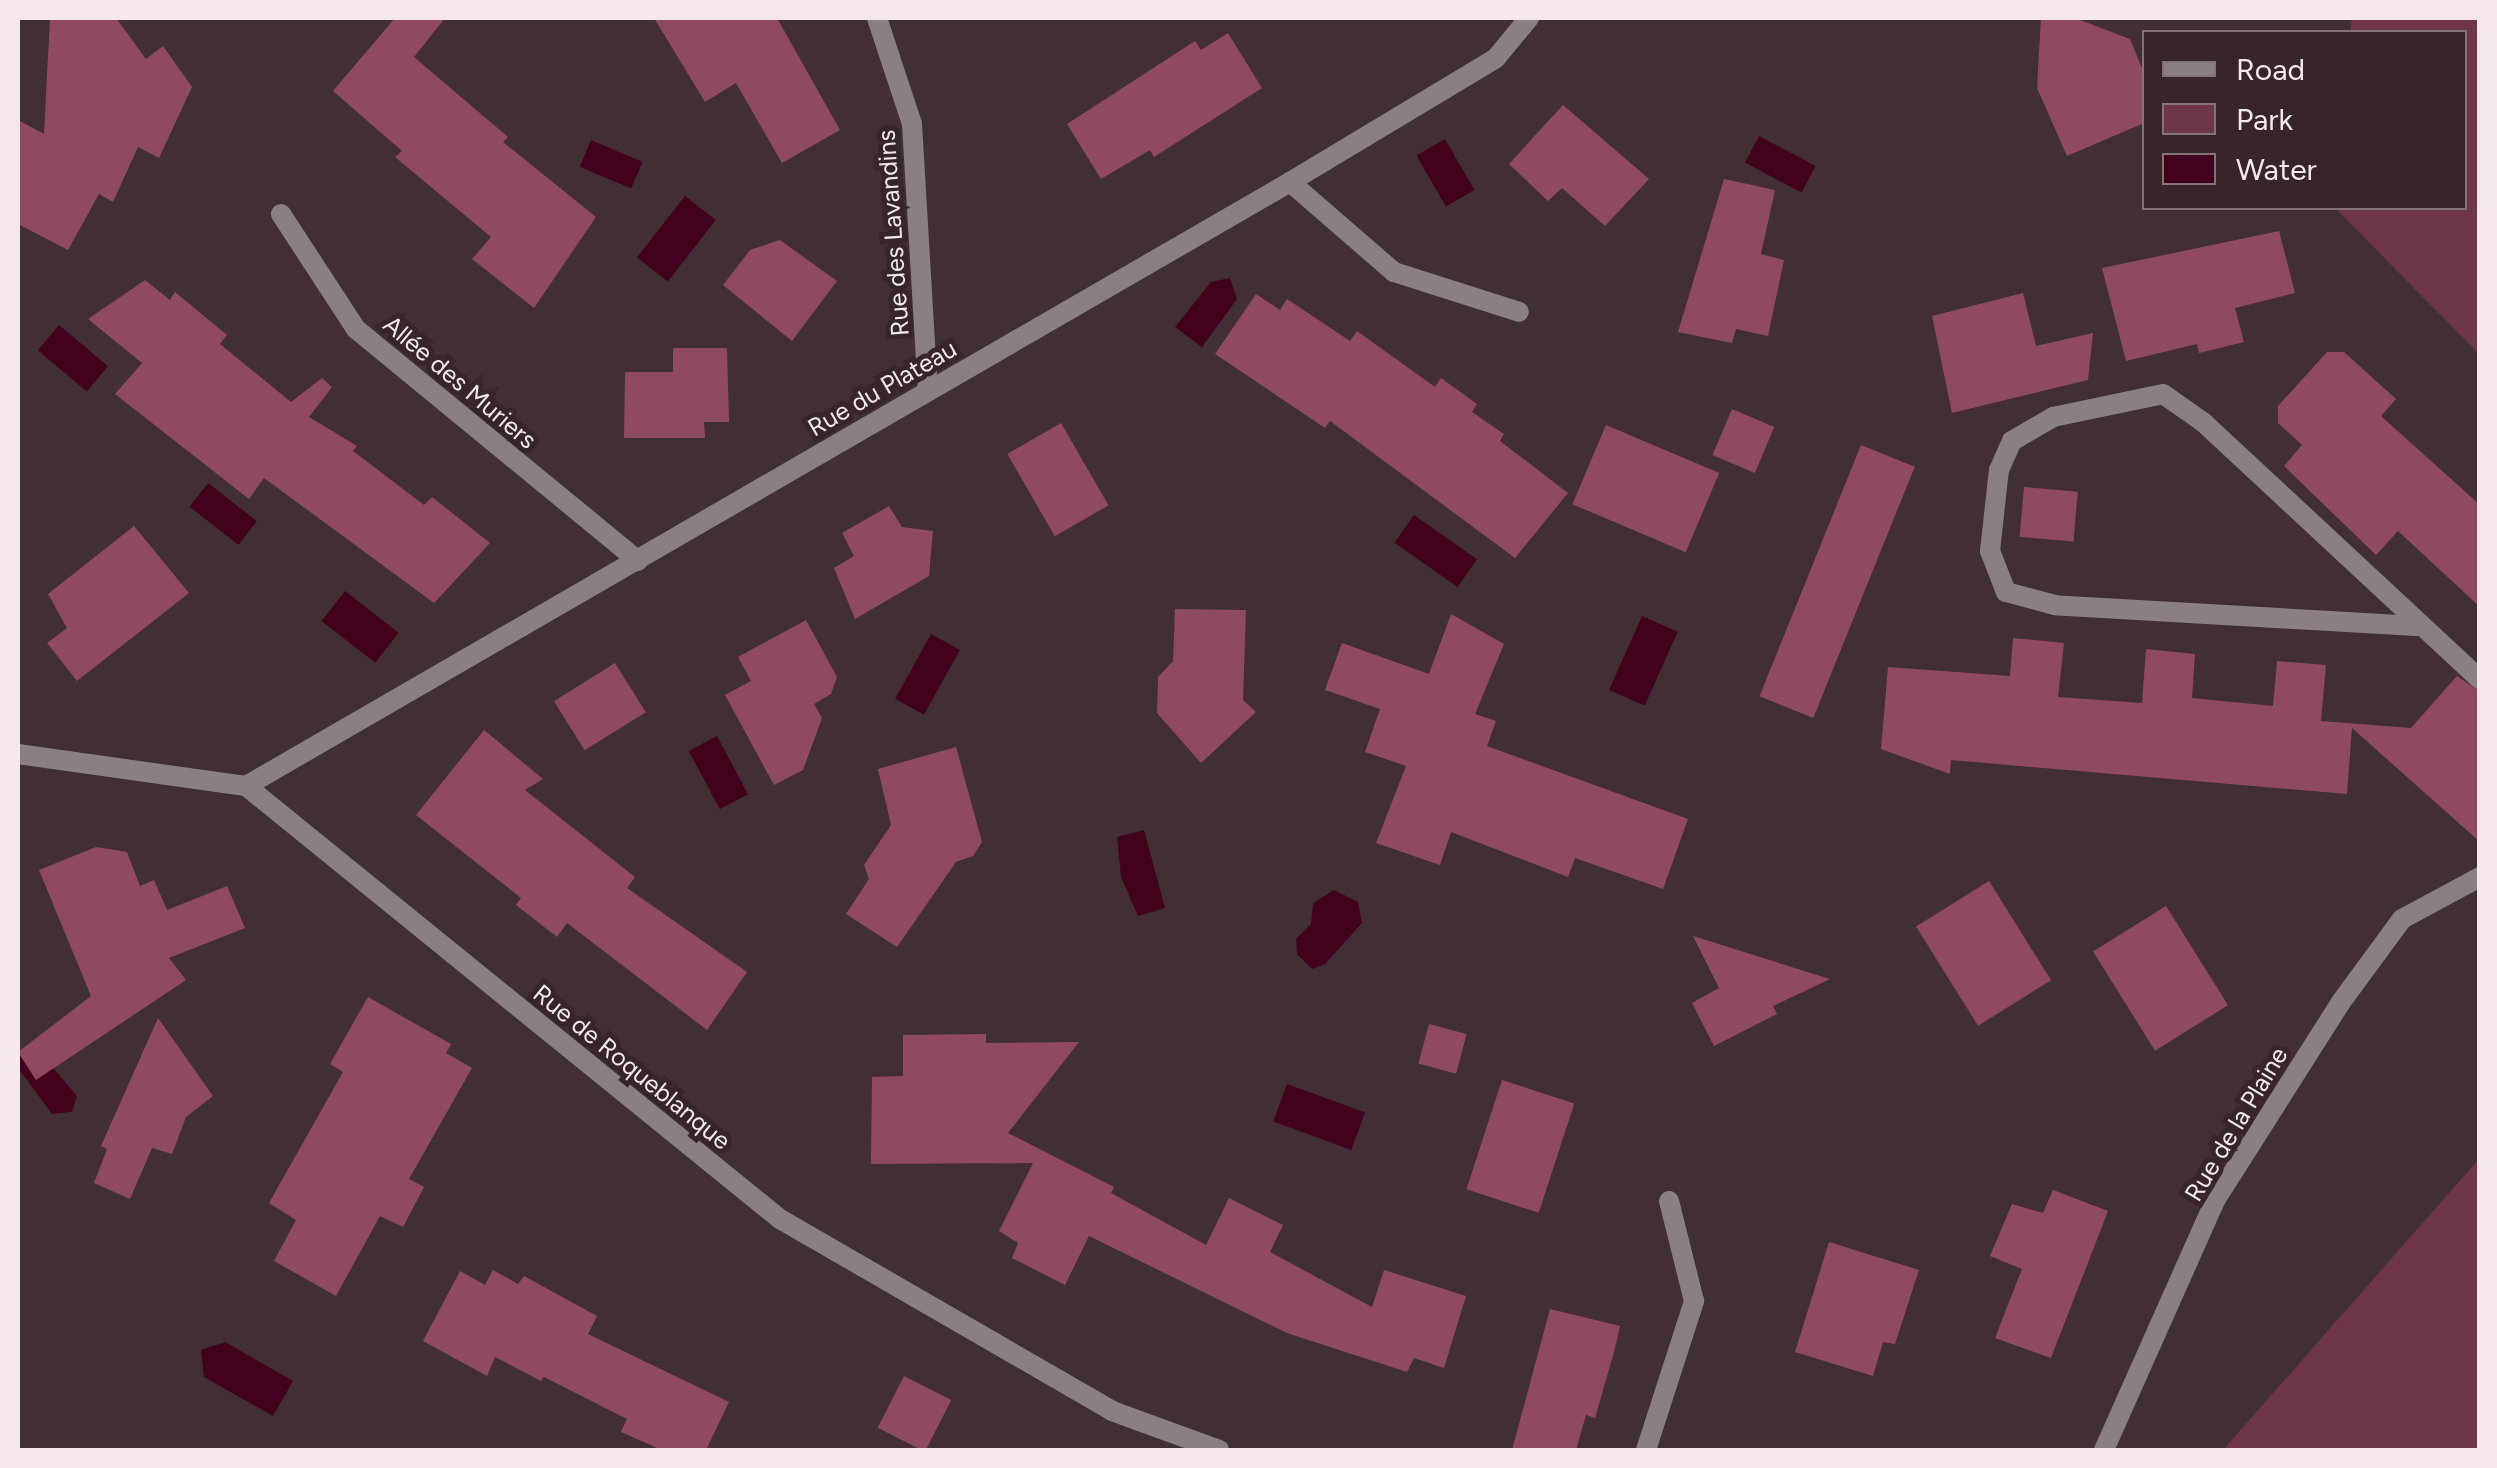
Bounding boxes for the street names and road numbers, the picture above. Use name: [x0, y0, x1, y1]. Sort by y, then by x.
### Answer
street label: Rue des Lavandins: [871, 129, 915, 337]
street label: Allée des Muriers: [377, 309, 543, 455]
street label: Rue du Plateau: [802, 333, 962, 443]
street label: Rue de Roqueblanque: [527, 978, 737, 1156]
street label: Rue de la Plaine: [2178, 1042, 2294, 1206]

